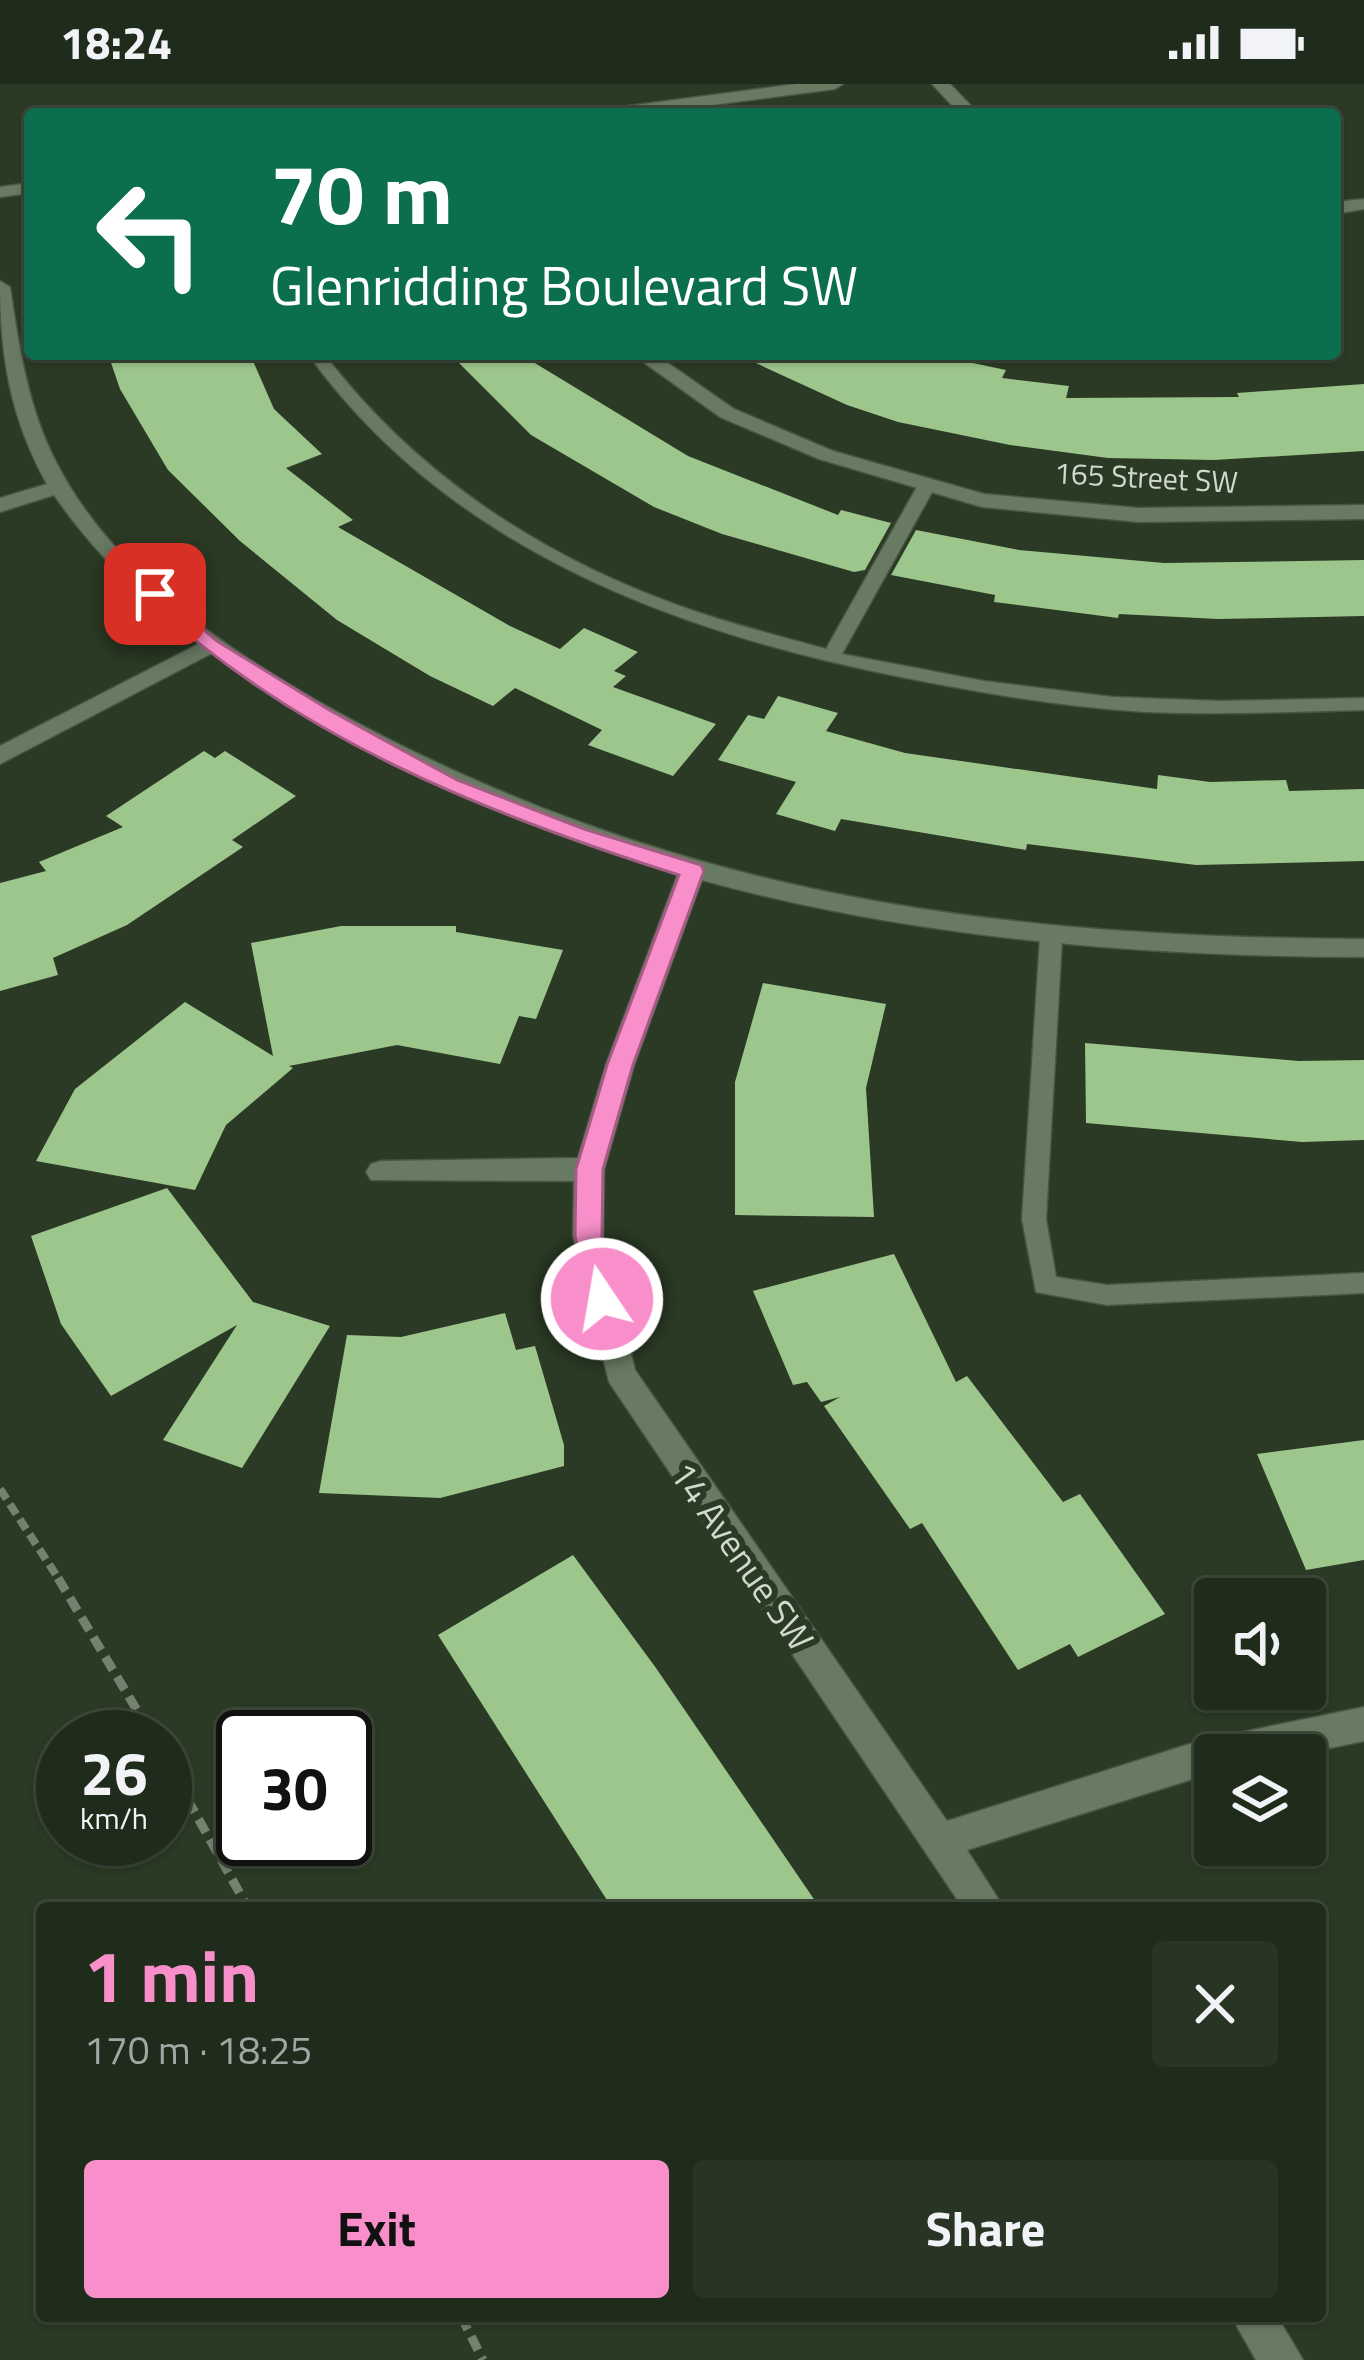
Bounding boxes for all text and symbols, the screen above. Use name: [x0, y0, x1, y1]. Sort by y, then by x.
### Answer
text: 18:24: [60, 8, 172, 76]
text: 70 m: [270, 129, 453, 257]
icon: left: [72, 156, 228, 312]
text: Glenridding Boulevard SW: [270, 244, 858, 326]
street label: 165 Street SW: [1053, 449, 1239, 505]
pin: [104, 543, 206, 645]
icon: arrive: [122, 561, 188, 627]
position arrow: [539, 1236, 665, 1362]
street label: 14 Avenue SW: [657, 1450, 828, 1662]
map controls: [1194, 1578, 1326, 1866]
button: sound: [1194, 1578, 1326, 1710]
speed limit sign: 30: [216, 1710, 372, 1866]
text: 26: [80, 1727, 148, 1818]
button: layers: [1194, 1734, 1326, 1866]
text: km/h: [80, 1795, 148, 1841]
text: 1 min: [84, 1920, 259, 2030]
button: close: [1152, 1941, 1278, 2067]
text: 170 m · 18:25: [84, 2020, 312, 2079]
button: Exit: [84, 2160, 669, 2298]
button: Share: [693, 2160, 1278, 2298]

